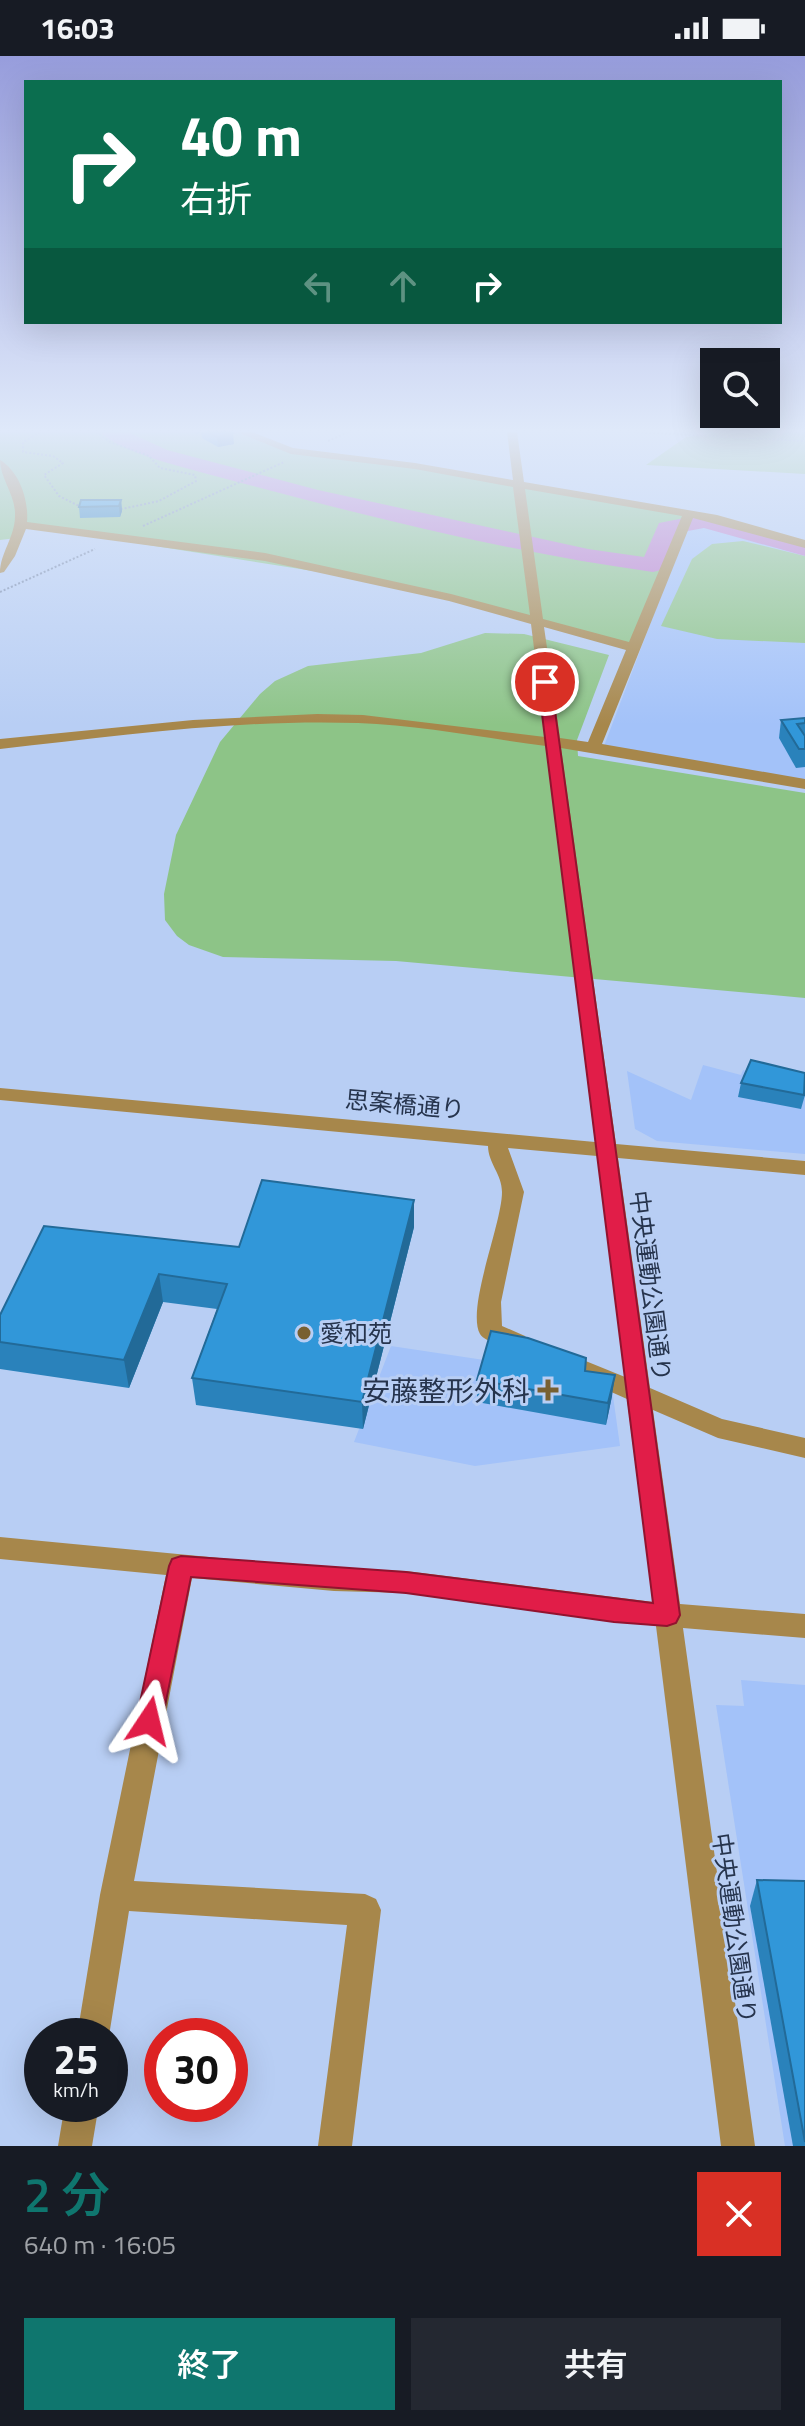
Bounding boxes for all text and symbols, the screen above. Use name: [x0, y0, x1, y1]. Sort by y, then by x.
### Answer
text: 16:03: [40, 5, 115, 51]
text: 40 m: [180, 93, 302, 178]
icon: right: [48, 112, 152, 216]
text: 右折: [180, 171, 252, 226]
icon: left: [297, 264, 341, 308]
icon: ahead: [381, 264, 425, 308]
icon: right: [465, 264, 509, 308]
map controls: [700, 348, 780, 428]
button: search: [700, 348, 780, 428]
pin: [511, 648, 579, 716]
icon: arrive: [523, 660, 567, 704]
street label: 思案橋通り: [344, 1081, 466, 1127]
street label: 中央運動公園通り: [621, 1189, 681, 1383]
place label: 愛和苑: [320, 1315, 392, 1351]
marker: 愛和苑: [295, 1324, 313, 1342]
place label: 安藤整形外科: [362, 1369, 530, 1412]
marker: 安藤整形外科: [537, 1379, 559, 1401]
position arrow: [107, 1679, 191, 1763]
street label: 中央運動公園通り: [704, 1830, 766, 2026]
speed limit sign: 30: [144, 2018, 248, 2122]
text: 25: [54, 2029, 98, 2090]
text: km/h: [53, 2074, 99, 2105]
text: 2 分: [24, 2158, 109, 2231]
button: close: [697, 2172, 781, 2256]
text: 640 m · 16:05: [24, 2225, 176, 2264]
button: 終了: [24, 2318, 395, 2410]
button: 共有: [411, 2318, 781, 2410]

